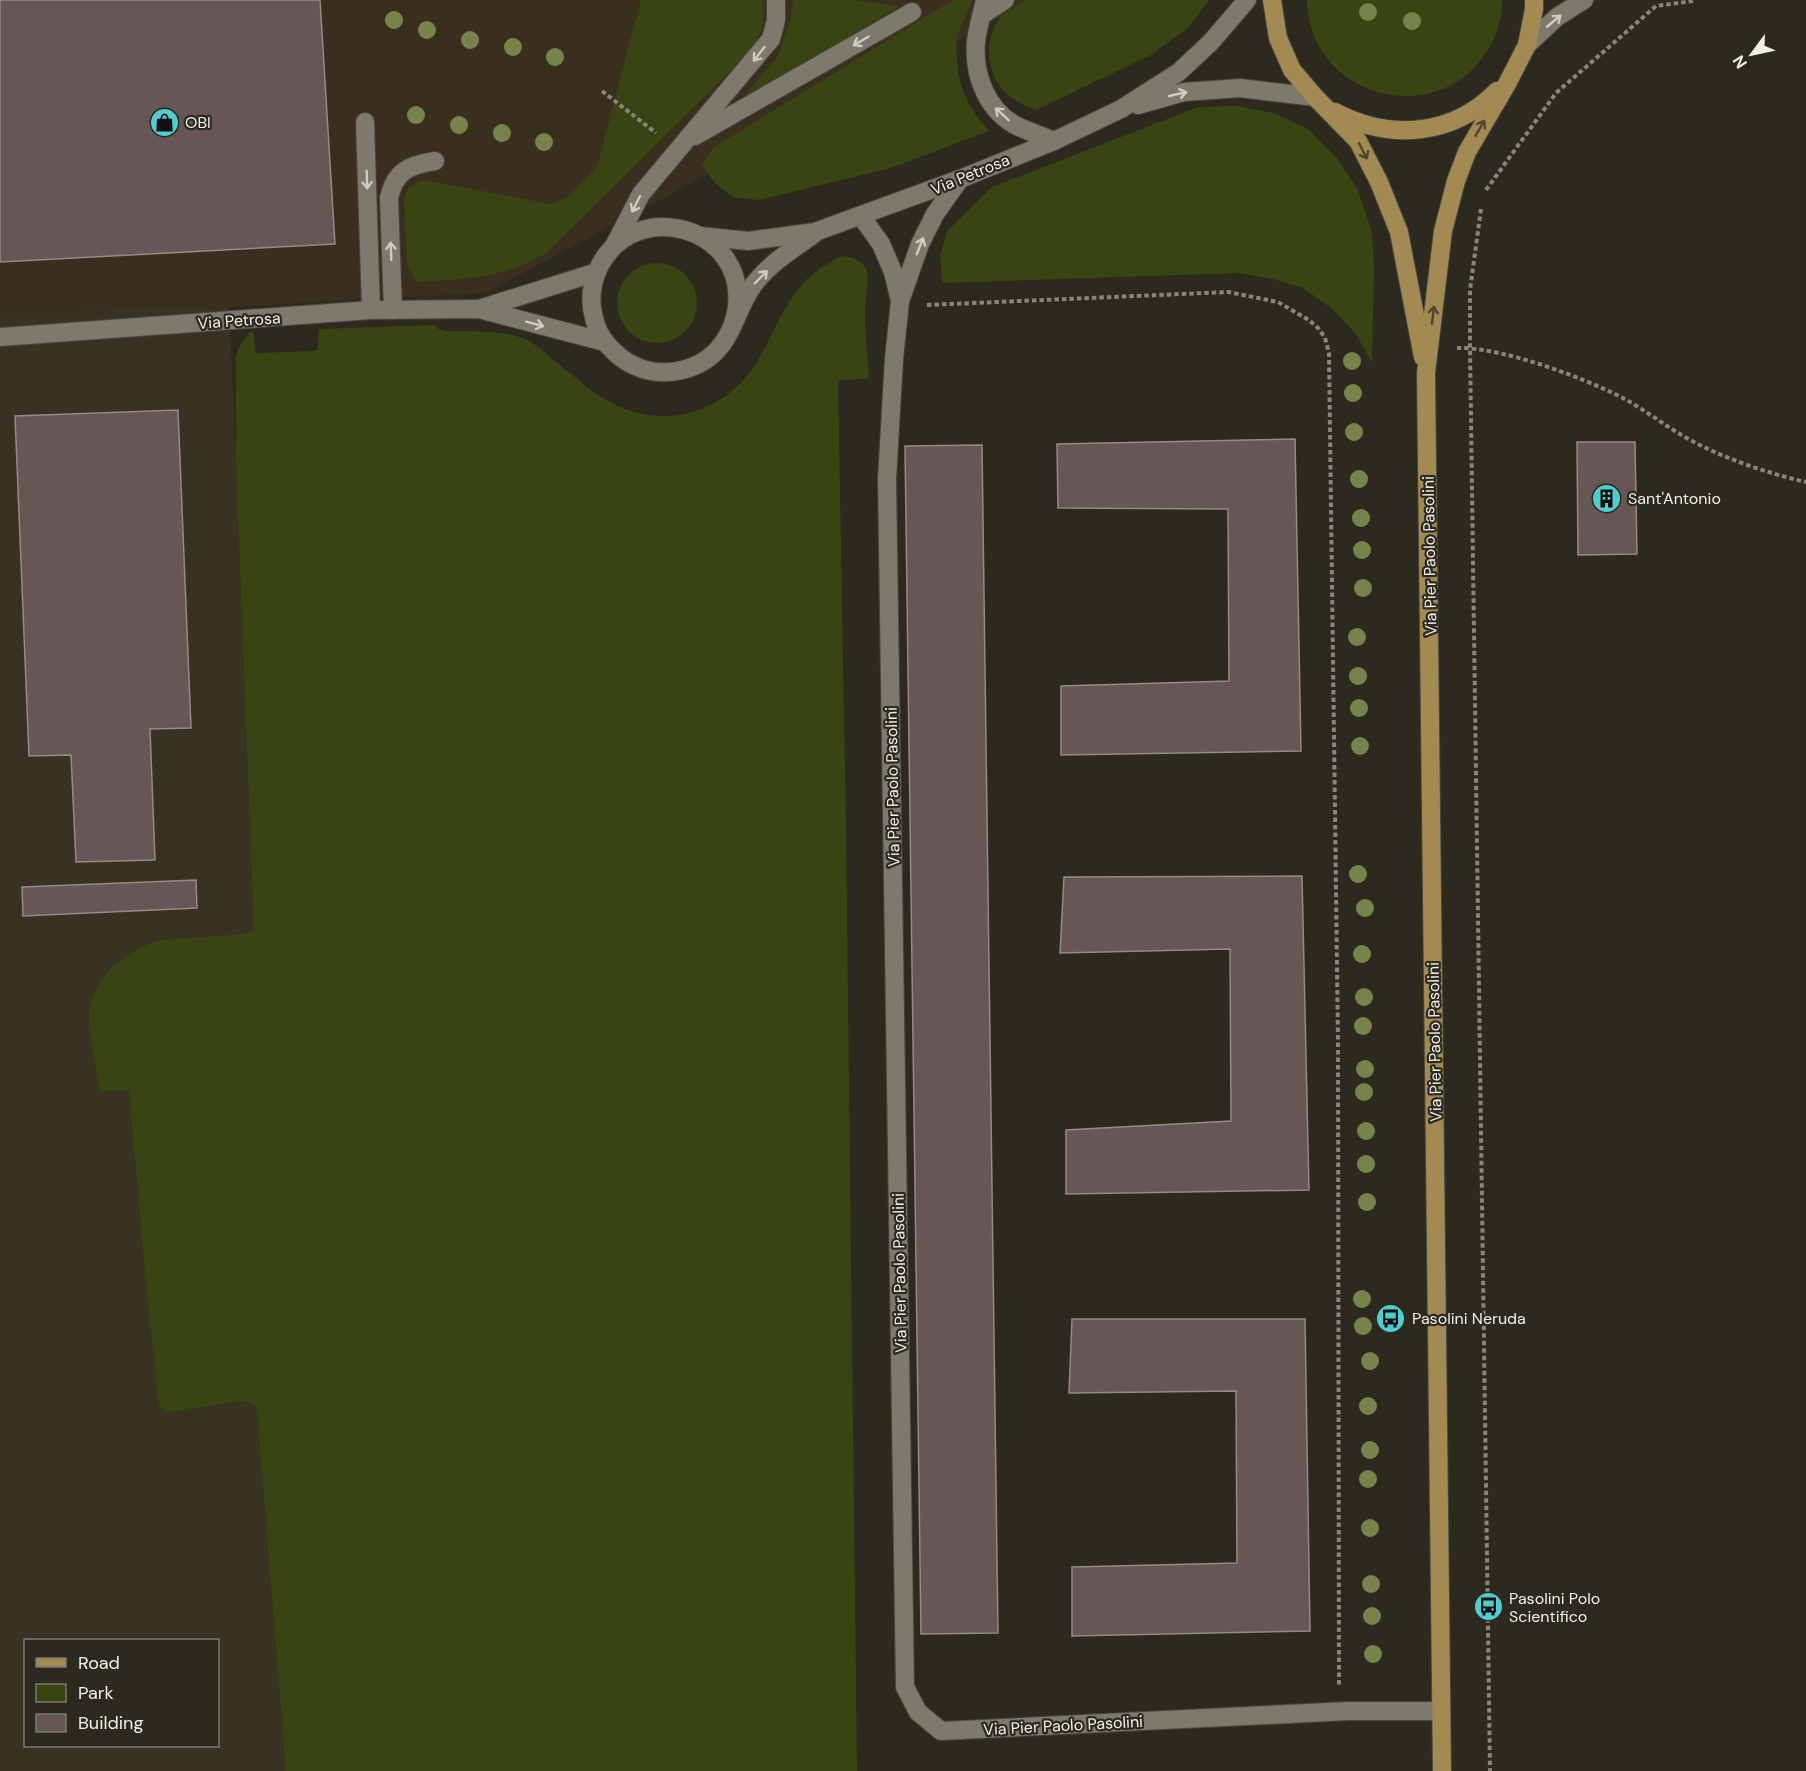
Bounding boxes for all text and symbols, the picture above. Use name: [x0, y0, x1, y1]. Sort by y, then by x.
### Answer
one-way arrow: [1546, 14, 1562, 27]
north arrow: [1722, 24, 1782, 84]
one-way arrow: [853, 36, 871, 47]
one-way arrow: [753, 46, 766, 62]
text: N: [1728, 51, 1752, 73]
one-way arrow: [1168, 88, 1187, 99]
shop icon: OBI: [148, 106, 180, 138]
one-way arrow: [995, 107, 1010, 121]
place label: OBI: [185, 112, 211, 133]
one-way arrow: [1475, 120, 1487, 137]
one-way arrow: [1357, 142, 1369, 159]
street label: Via Petrosa: [928, 149, 1013, 200]
one-way arrow: [361, 170, 373, 190]
one-way arrow: [629, 195, 641, 213]
one-way arrow: [915, 238, 926, 256]
one-way arrow: [385, 242, 397, 262]
one-way arrow: [754, 269, 768, 284]
one-way arrow: [1428, 306, 1439, 325]
street label: Via Petrosa: [197, 307, 281, 334]
one-way arrow: [525, 318, 544, 330]
street label: Via Pier Paolo Pasolini: [1418, 476, 1441, 636]
building icon: Sant'Antonio: [1591, 482, 1623, 514]
place label: Sant'Antonio: [1628, 488, 1721, 509]
street label: Via Pier Paolo Pasolini: [881, 707, 904, 867]
street label: Via Pier Paolo Pasolini: [1423, 962, 1446, 1122]
street label: Via Pier Paolo Pasolini: [888, 1193, 911, 1353]
bus stop icon: Pasolini Neruda: [1375, 1302, 1407, 1334]
place label: Pasolini Neruda: [1412, 1308, 1526, 1329]
place label: Pasolini Polo Scientifico: [1509, 1588, 1600, 1627]
bus stop icon: Pasolini Polo Scientifico: [1472, 1591, 1504, 1623]
legend: [24, 1639, 219, 1747]
text: Road: [78, 1651, 120, 1675]
text: Park: [78, 1681, 114, 1705]
text: Building: [78, 1711, 143, 1735]
street label: Via Pier Paolo Pasolini: [983, 1711, 1143, 1740]

